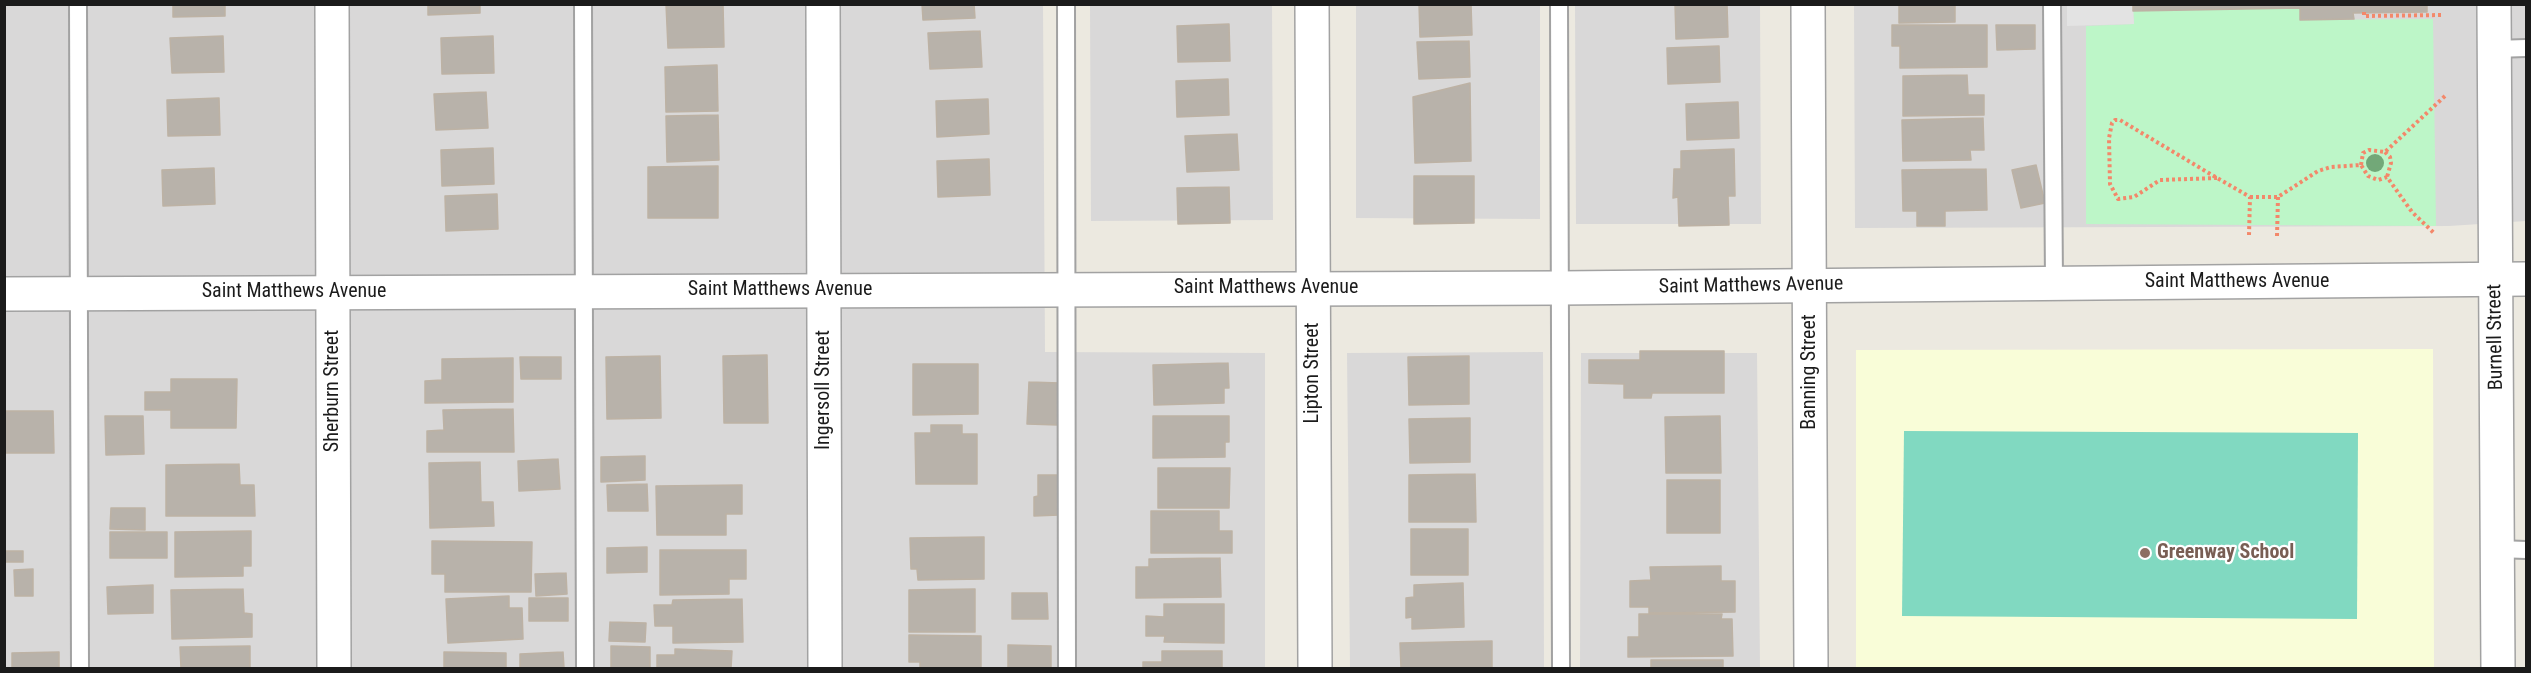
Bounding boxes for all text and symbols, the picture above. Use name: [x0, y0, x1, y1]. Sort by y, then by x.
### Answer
street label: Saint Matthews Avenue: [2145, 270, 2329, 294]
street label: Saint Matthews Avenue: [1659, 272, 1843, 300]
street label: Saint Matthews Avenue: [1174, 276, 1358, 300]
street label: Saint Matthews Avenue: [688, 278, 872, 302]
street label: Saint Matthews Avenue: [202, 280, 386, 304]
street label: Burnell Street: [2483, 284, 2509, 390]
street label: Banning Street: [1798, 314, 1822, 430]
street label: Lipton Street: [1301, 323, 1325, 423]
street label: Sherburn Street: [321, 330, 345, 452]
street label: Ingersoll Street: [812, 330, 836, 450]
place label: Greenway School: [2157, 541, 2294, 565]
marker: Greenway School: [2138, 546, 2152, 560]

